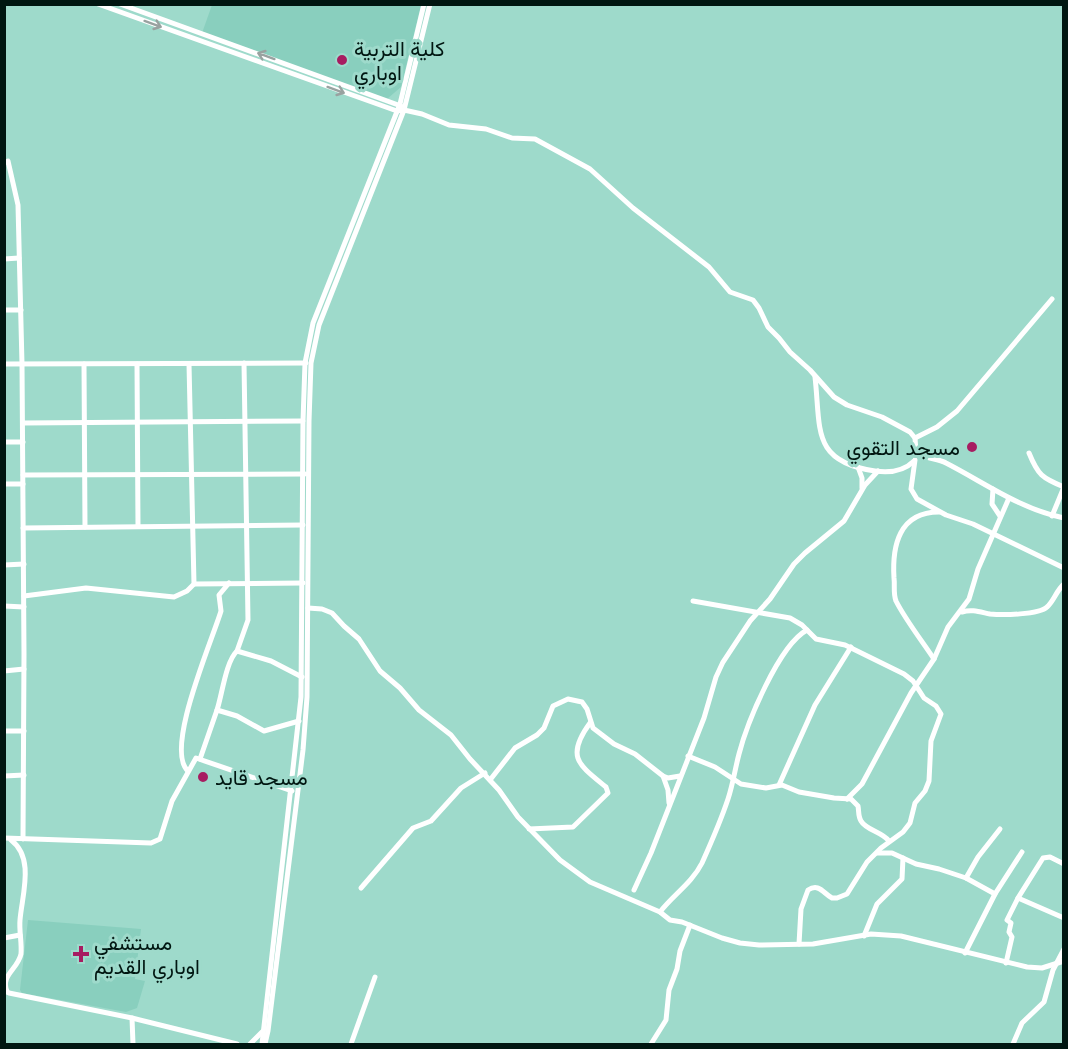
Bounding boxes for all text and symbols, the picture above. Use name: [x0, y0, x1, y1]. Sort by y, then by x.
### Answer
one-way arrow: [143, 20, 162, 31]
place label: كلية التربية اوباري: [354, 34, 445, 90]
one-way arrow: [257, 50, 276, 61]
marker: كلية التربية اوباري: [335, 53, 349, 67]
one-way arrow: [326, 85, 345, 96]
place label: مسجد التقوي: [846, 433, 960, 465]
marker: مسجد التقوي: [965, 440, 979, 454]
place label: مسجد قايد: [215, 763, 308, 792]
marker: مسجد قايد: [196, 770, 210, 784]
place label: مستشفي اوباري القديم: [94, 928, 200, 984]
marker: مستشفي اوباري القديم: [72, 945, 90, 963]

